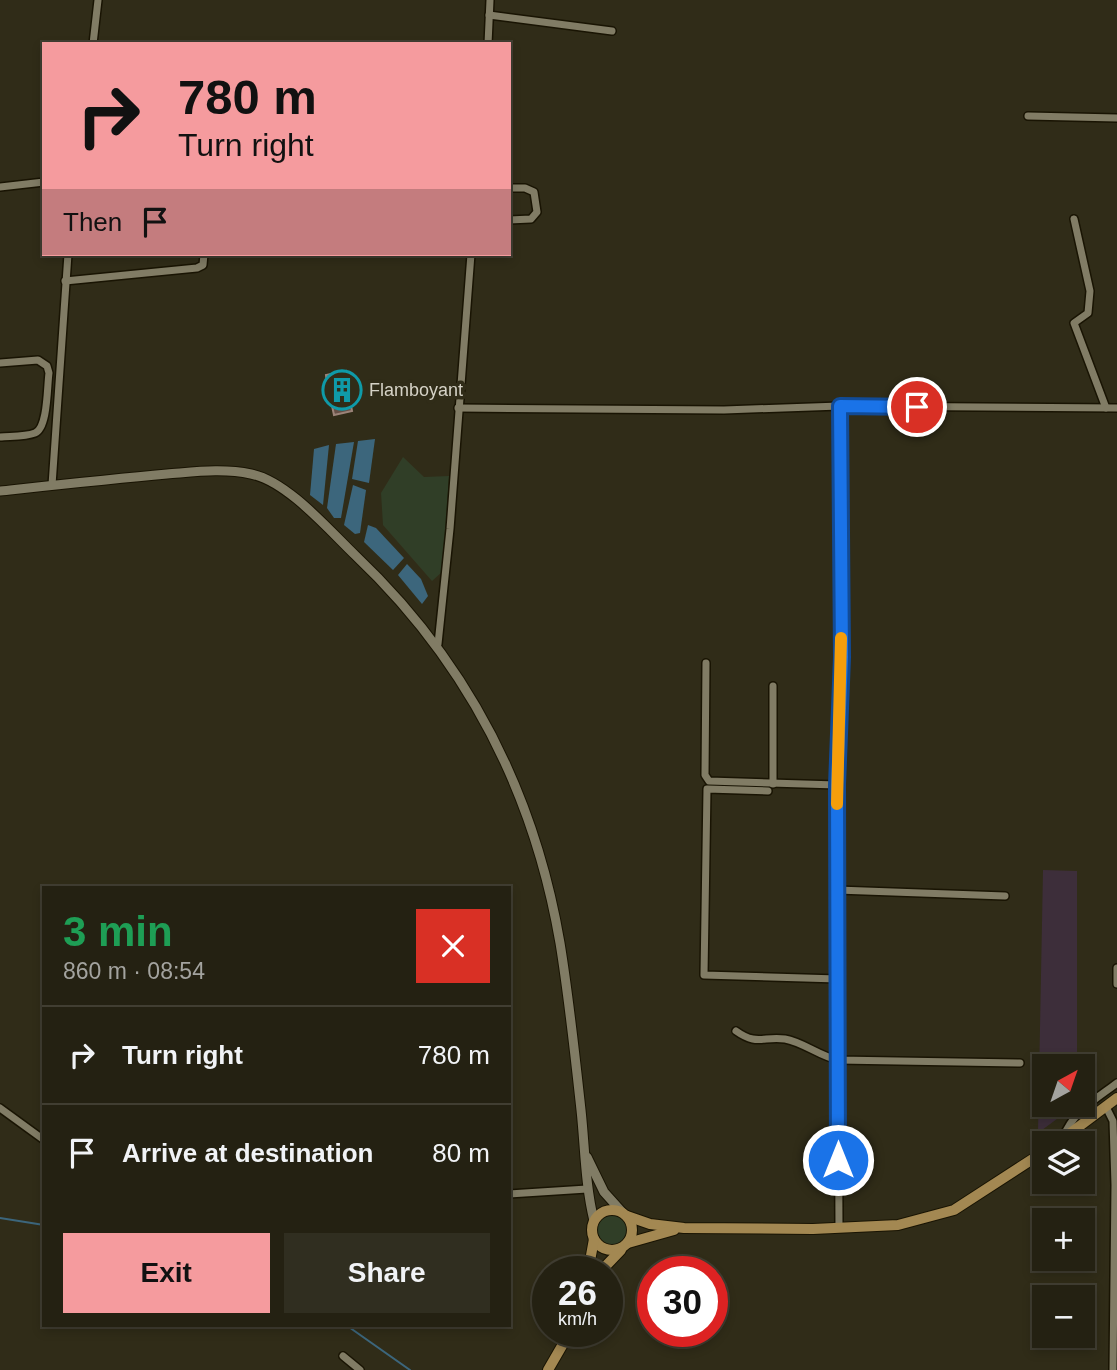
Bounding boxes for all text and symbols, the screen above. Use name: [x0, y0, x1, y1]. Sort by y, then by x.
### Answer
icon: right: [63, 70, 154, 161]
text: 780 m: [178, 70, 317, 124]
text: Turn right: [178, 127, 314, 163]
icon: arrive: [136, 203, 174, 241]
text: Then: [63, 207, 122, 237]
building icon: Flamboyant: [321, 369, 363, 411]
pin: [887, 377, 947, 437]
place label: Flamboyant: [369, 380, 463, 400]
icon: arrive: [898, 388, 936, 426]
text: 3 min: [63, 908, 173, 955]
button: close: [416, 909, 490, 983]
text: 860 m · 08:54: [63, 958, 205, 984]
icon: right: [63, 1036, 101, 1074]
text: Turn right: [122, 1040, 243, 1070]
text: 780 m: [418, 1040, 490, 1070]
north arrow: [1032, 1054, 1096, 1116]
map controls: [1032, 1054, 1095, 1348]
position arrow: [801, 1123, 875, 1197]
button: layers: [1032, 1131, 1095, 1194]
icon: arrive: [63, 1134, 101, 1172]
text: Arrive at destination: [122, 1138, 373, 1168]
text: 80 m: [432, 1138, 490, 1168]
button: +: [1032, 1208, 1095, 1271]
button: Exit: [63, 1233, 270, 1313]
button: Share: [284, 1233, 490, 1313]
speed limit sign: 30: [637, 1256, 728, 1347]
text: 26: [558, 1273, 597, 1312]
button: −: [1032, 1285, 1095, 1348]
text: km/h: [558, 1309, 597, 1329]

